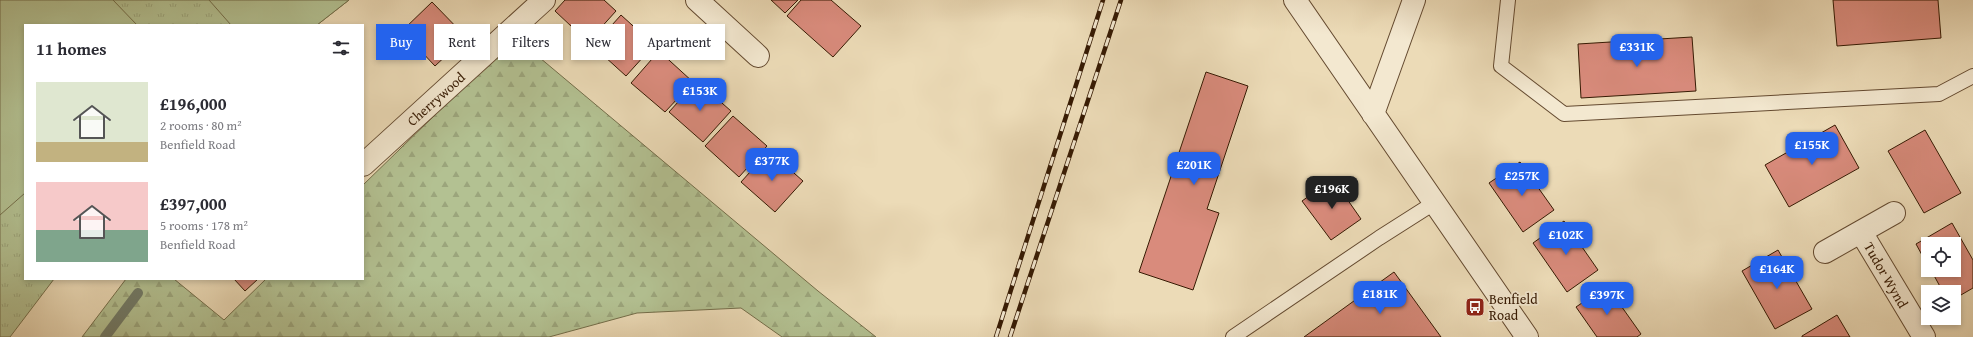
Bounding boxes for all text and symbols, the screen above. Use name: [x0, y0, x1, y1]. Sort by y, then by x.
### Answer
chip: Buy: [376, 24, 426, 60]
chip: Rent: [434, 24, 490, 60]
chip: Filters: [498, 24, 563, 60]
chip: New: [571, 24, 625, 60]
chip: Apartment: [633, 24, 725, 60]
pin: £331K: [1609, 34, 1665, 68]
text: 11 homes: [36, 36, 107, 61]
icon: filters: [330, 37, 352, 59]
text: £331K: [1619, 37, 1655, 56]
street label: Cherrywood: [403, 67, 470, 131]
pin: £153K: [672, 78, 728, 112]
text: £153K: [682, 81, 718, 100]
text: £196,000: [160, 91, 226, 116]
icon: home: [68, 98, 116, 146]
text: 2 rooms · 80 m²: [160, 116, 242, 135]
pin: £155K: [1784, 132, 1840, 166]
text: Benfield Road: [160, 135, 235, 154]
text: £155K: [1794, 135, 1830, 154]
pin: £377K: [744, 148, 800, 182]
text: £377K: [754, 151, 790, 170]
pin: £201K: [1166, 152, 1222, 186]
text: £201K: [1176, 155, 1212, 174]
pin: £257K: [1494, 163, 1550, 197]
text: £257K: [1504, 166, 1540, 185]
pin: £196K: [1304, 176, 1360, 210]
text: £196K: [1314, 179, 1350, 198]
text: £397,000: [160, 191, 226, 216]
icon: home: [68, 198, 116, 246]
text: 5 rooms · 178 m²: [160, 216, 248, 235]
pin: £102K: [1538, 222, 1594, 256]
text: £102K: [1548, 225, 1584, 244]
text: Benfield Road: [160, 235, 235, 254]
map controls: [1921, 237, 1961, 325]
button: locate: [1921, 237, 1961, 277]
street label: Tudor Wynd: [1859, 238, 1913, 312]
pin: £164K: [1749, 256, 1805, 290]
text: £164K: [1759, 259, 1795, 278]
pin: £181K: [1352, 281, 1408, 315]
pin: £397K: [1579, 282, 1635, 316]
text: £181K: [1362, 284, 1398, 303]
text: £397K: [1589, 285, 1625, 304]
button: layers: [1921, 285, 1961, 325]
place label: Benfield Road: [1489, 289, 1538, 325]
bus stop icon: Benfield Road: [1464, 296, 1486, 318]

